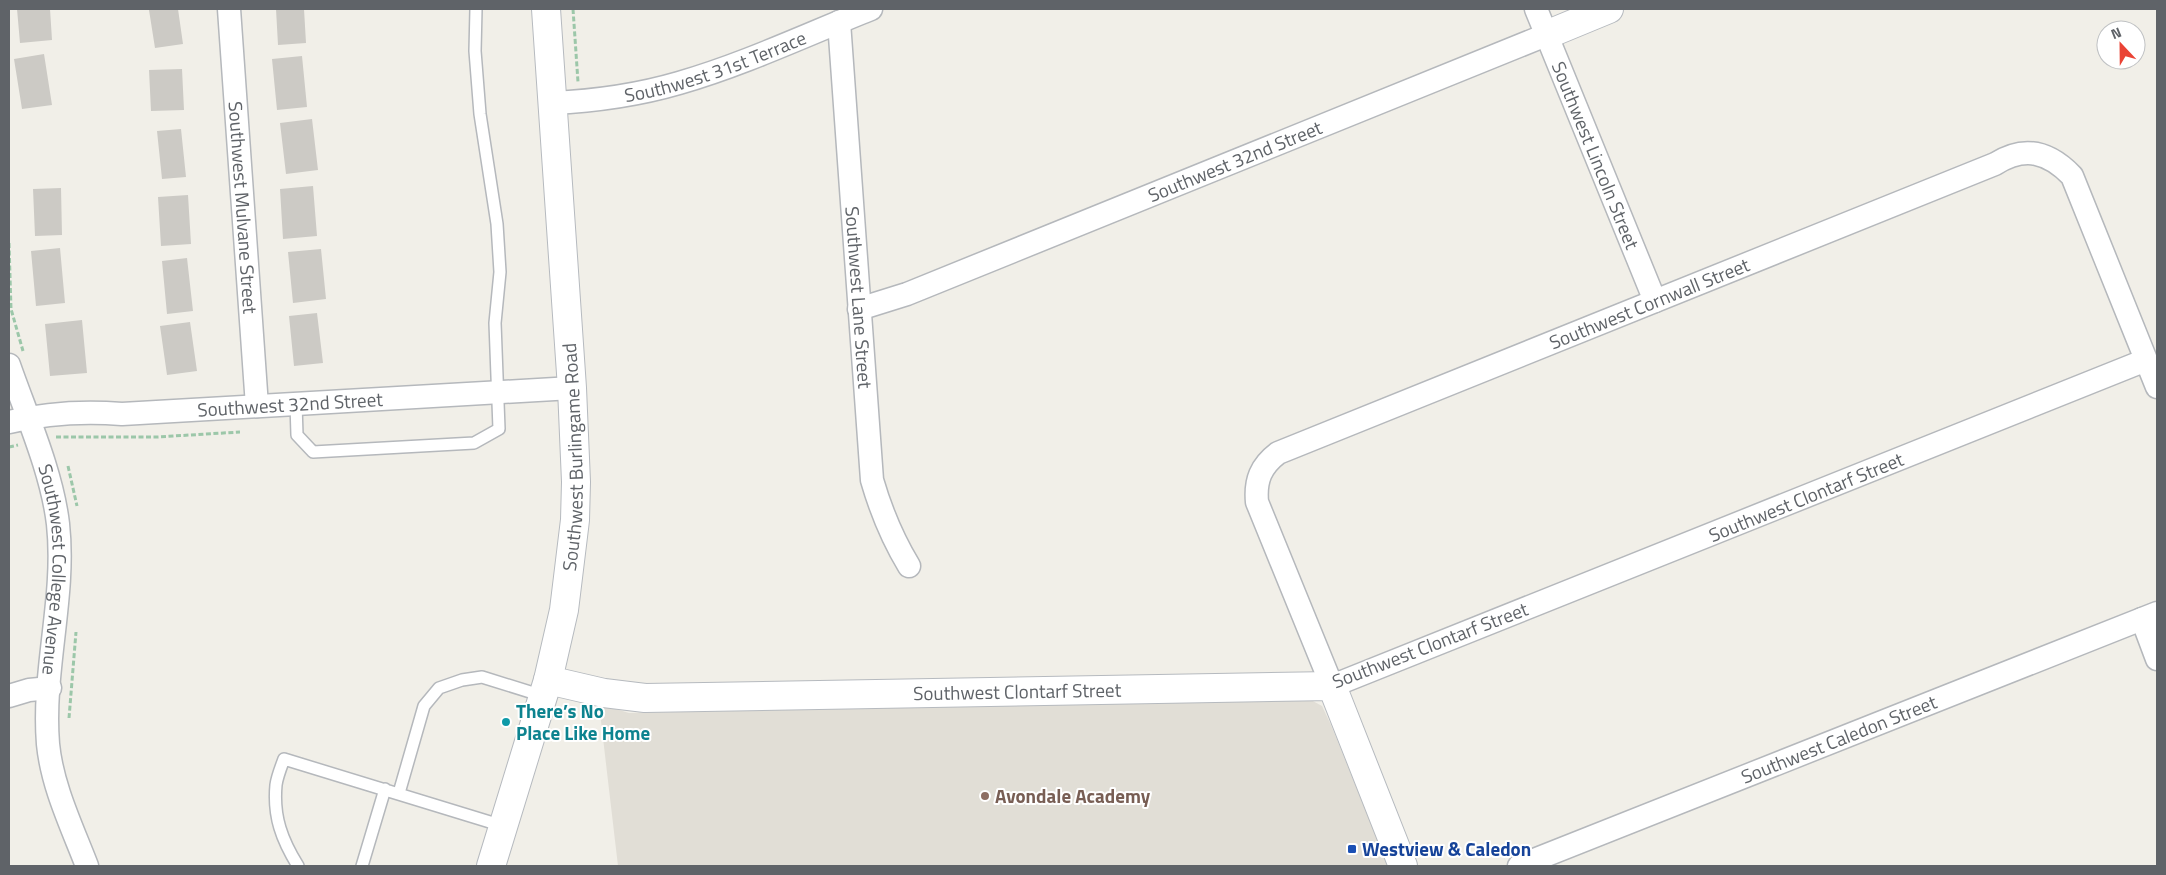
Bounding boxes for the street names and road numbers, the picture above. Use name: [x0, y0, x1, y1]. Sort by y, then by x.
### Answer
street label: Southwest 31st Terrace: [622, 23, 810, 109]
street label: Southwest Lincoln Street: [1545, 57, 1647, 254]
street label: Southwest Mulvane Street: [222, 100, 265, 315]
street label: Southwest 32nd Street: [1143, 112, 1326, 209]
street label: Southwest Lane Street: [838, 205, 880, 390]
street label: Southwest Cornwall Street: [1545, 249, 1754, 356]
street label: Southwest Burlingame Road: [554, 342, 590, 572]
street label: Southwest 32nd Street: [196, 384, 384, 424]
street label: Southwest Clontarf Street: [1704, 444, 1908, 549]
street label: Southwest College Avenue: [31, 460, 75, 676]
street label: Southwest Clontarf Street: [1328, 594, 1532, 695]
street label: Southwest Clontarf Street: [913, 675, 1122, 707]
street label: Southwest Caledon Street: [1736, 687, 1941, 791]

